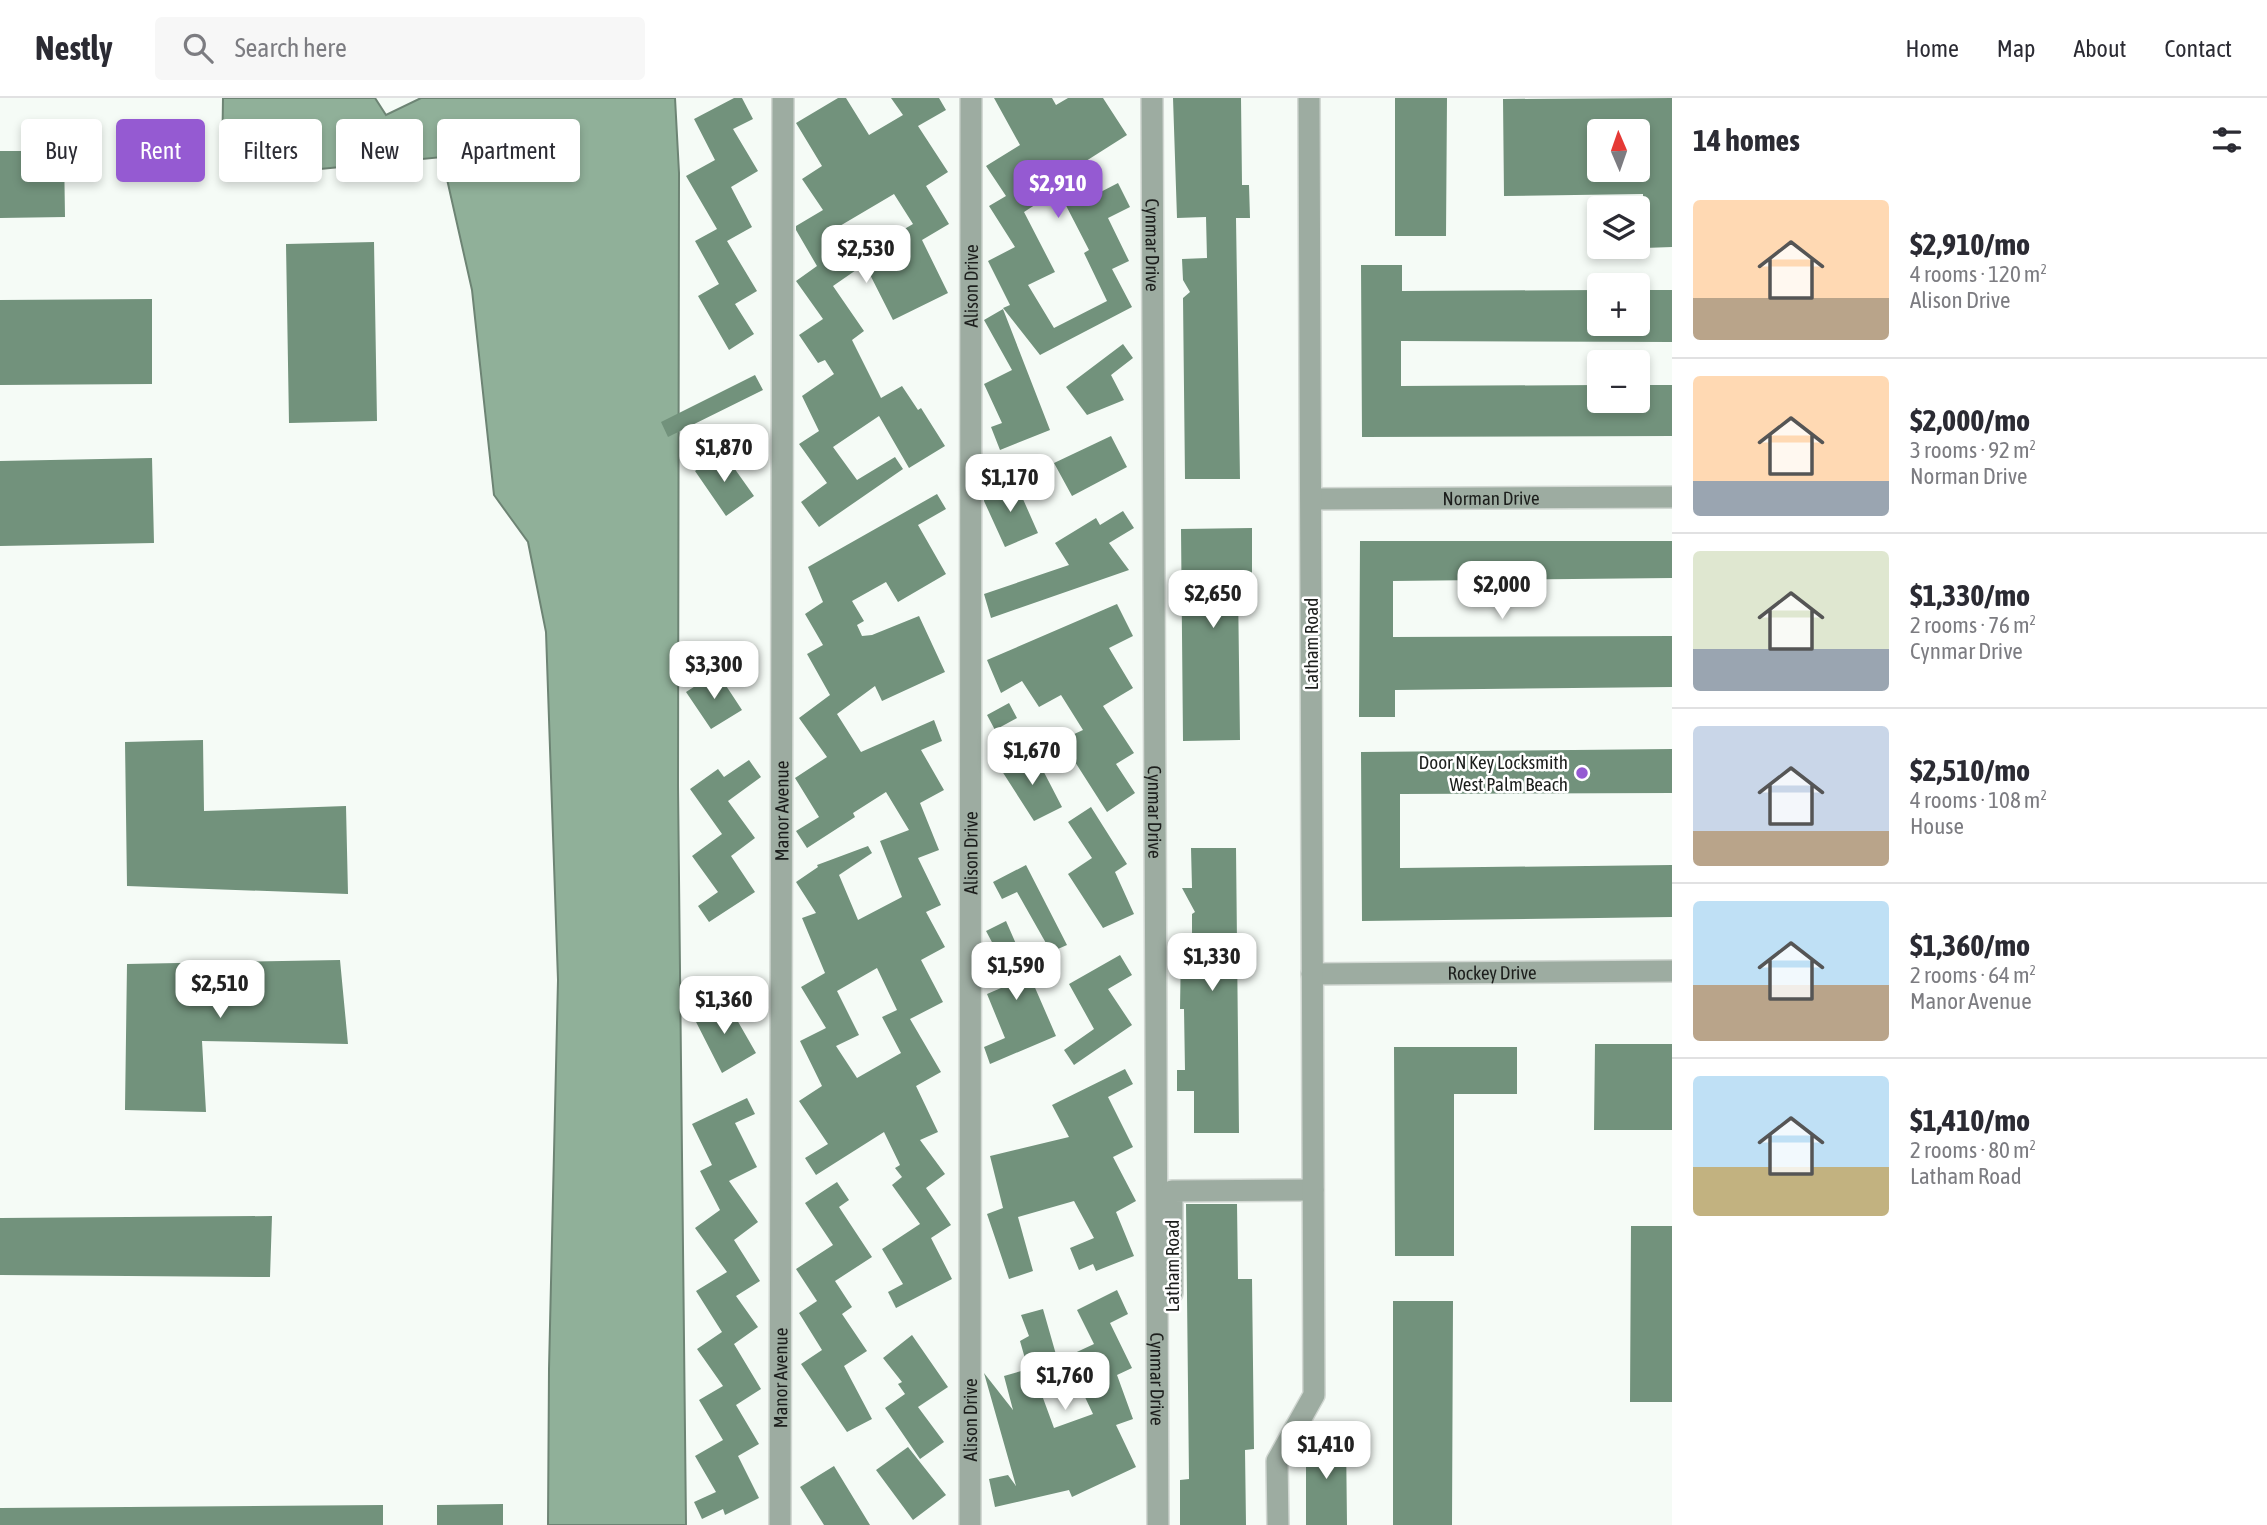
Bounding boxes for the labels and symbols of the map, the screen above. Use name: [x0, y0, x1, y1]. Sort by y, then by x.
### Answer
north arrow: [1587, 119, 1650, 182]
pin: $2,910: [1001, 160, 1115, 220]
street label: Cynmar Drive: [1141, 198, 1164, 292]
pin: $2,530: [809, 226, 923, 285]
street label: Alison Drive: [960, 244, 982, 328]
pin: $1,870: [667, 424, 781, 484]
pin: $1,170: [953, 454, 1067, 514]
street label: Norman Drive: [1442, 487, 1540, 509]
pin: $2,000: [1445, 561, 1559, 621]
pin: $2,650: [1156, 570, 1270, 630]
street label: Latham Road: [1300, 598, 1322, 690]
pin: $3,300: [657, 642, 771, 701]
pin: $1,670: [975, 728, 1089, 787]
place label: Door N Key Locksmith West Palm Beach: [1419, 751, 1568, 795]
street label: Manor Avenue: [770, 761, 793, 861]
street label: Cynmar Drive: [1144, 765, 1166, 859]
marker: Door N Key Locksmith West Palm Beach: [1574, 765, 1590, 781]
street label: Alison Drive: [959, 811, 982, 895]
pin: $1,330: [1155, 934, 1269, 993]
pin: $1,590: [959, 942, 1073, 1002]
pin: $2,510: [163, 960, 277, 1020]
street label: Rockey Drive: [1447, 961, 1537, 984]
pin: $1,360: [667, 976, 781, 1036]
street label: Latham Road: [1161, 1220, 1183, 1312]
street label: Manor Avenue: [769, 1328, 791, 1428]
street label: Cynmar Drive: [1146, 1332, 1169, 1426]
pin: $1,760: [1008, 1352, 1122, 1412]
street label: Alison Drive: [959, 1378, 981, 1462]
pin: $1,410: [1269, 1422, 1383, 1481]

